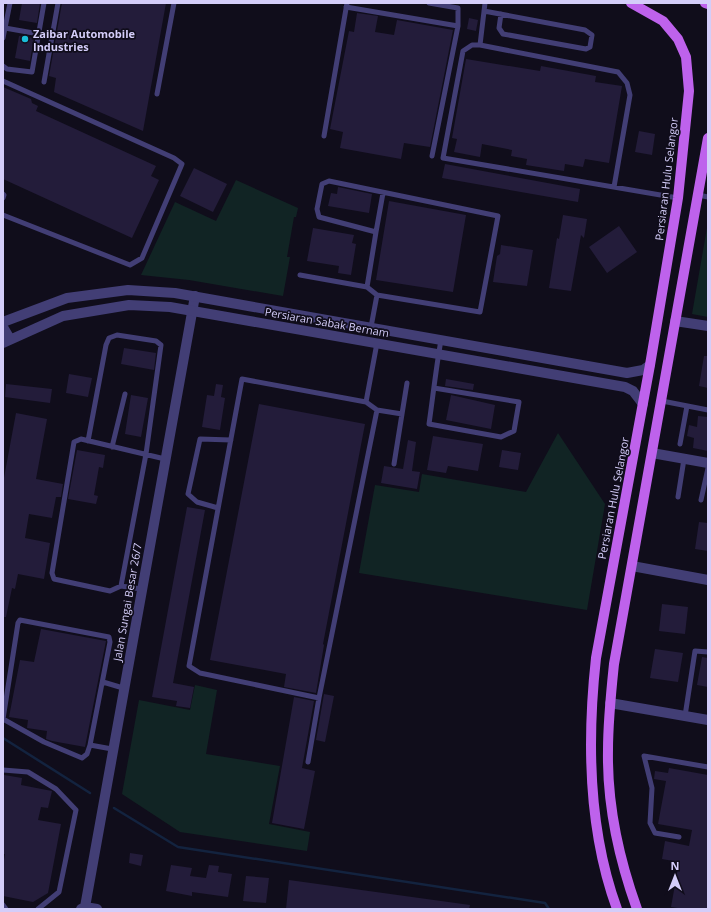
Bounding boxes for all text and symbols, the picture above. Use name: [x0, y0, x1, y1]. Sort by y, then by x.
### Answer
place label: Zaibar Automobile Industries: [33, 26, 136, 54]
marker: Zaibar Automobile Industries: [20, 34, 30, 44]
street label: Persiaran Hulu Selangor: [651, 116, 681, 241]
street label: Persiaran Sabak Bernam: [264, 304, 390, 340]
street label: Persiaran Hulu Selangor: [594, 435, 632, 560]
street label: Jalan Sungai Besar 26/7: [109, 542, 145, 663]
north arrow: [655, 856, 695, 896]
text: N: [671, 858, 679, 873]

